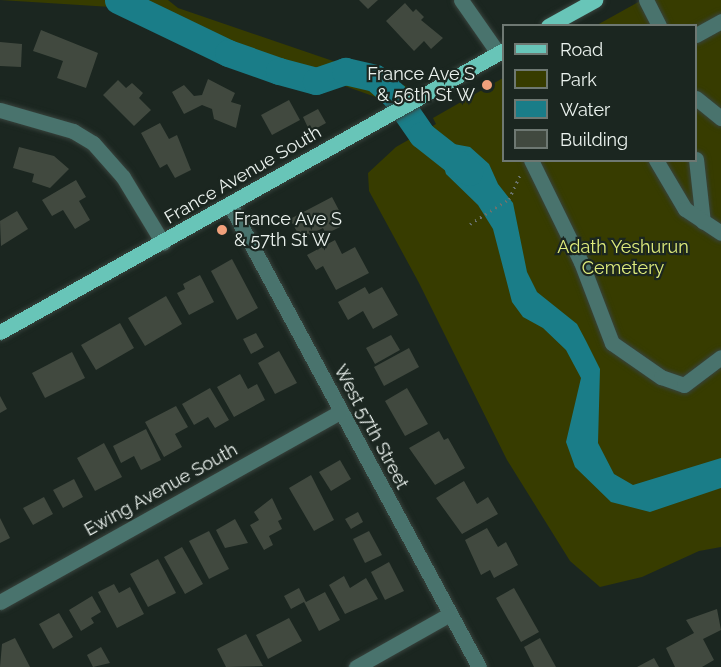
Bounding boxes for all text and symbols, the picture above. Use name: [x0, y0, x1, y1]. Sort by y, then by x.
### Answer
legend: [502, 24, 697, 162]
text: Road: [560, 39, 603, 60]
place label: France Ave S & 56th St W: [367, 64, 475, 106]
text: Park: [560, 69, 597, 90]
marker: France Ave S & 56th St W: [480, 78, 494, 92]
text: Water: [560, 99, 610, 120]
street label: France Avenue South: [161, 121, 325, 229]
text: Building: [560, 129, 628, 150]
place label: France Ave S & 57th St W: [234, 209, 342, 252]
marker: France Ave S & 57th St W: [215, 223, 229, 237]
park label: Adath Yeshurun Cemetery: [557, 237, 689, 280]
street label: West 57th Street: [329, 361, 413, 493]
street label: Ewing Avenue South: [81, 439, 241, 541]

